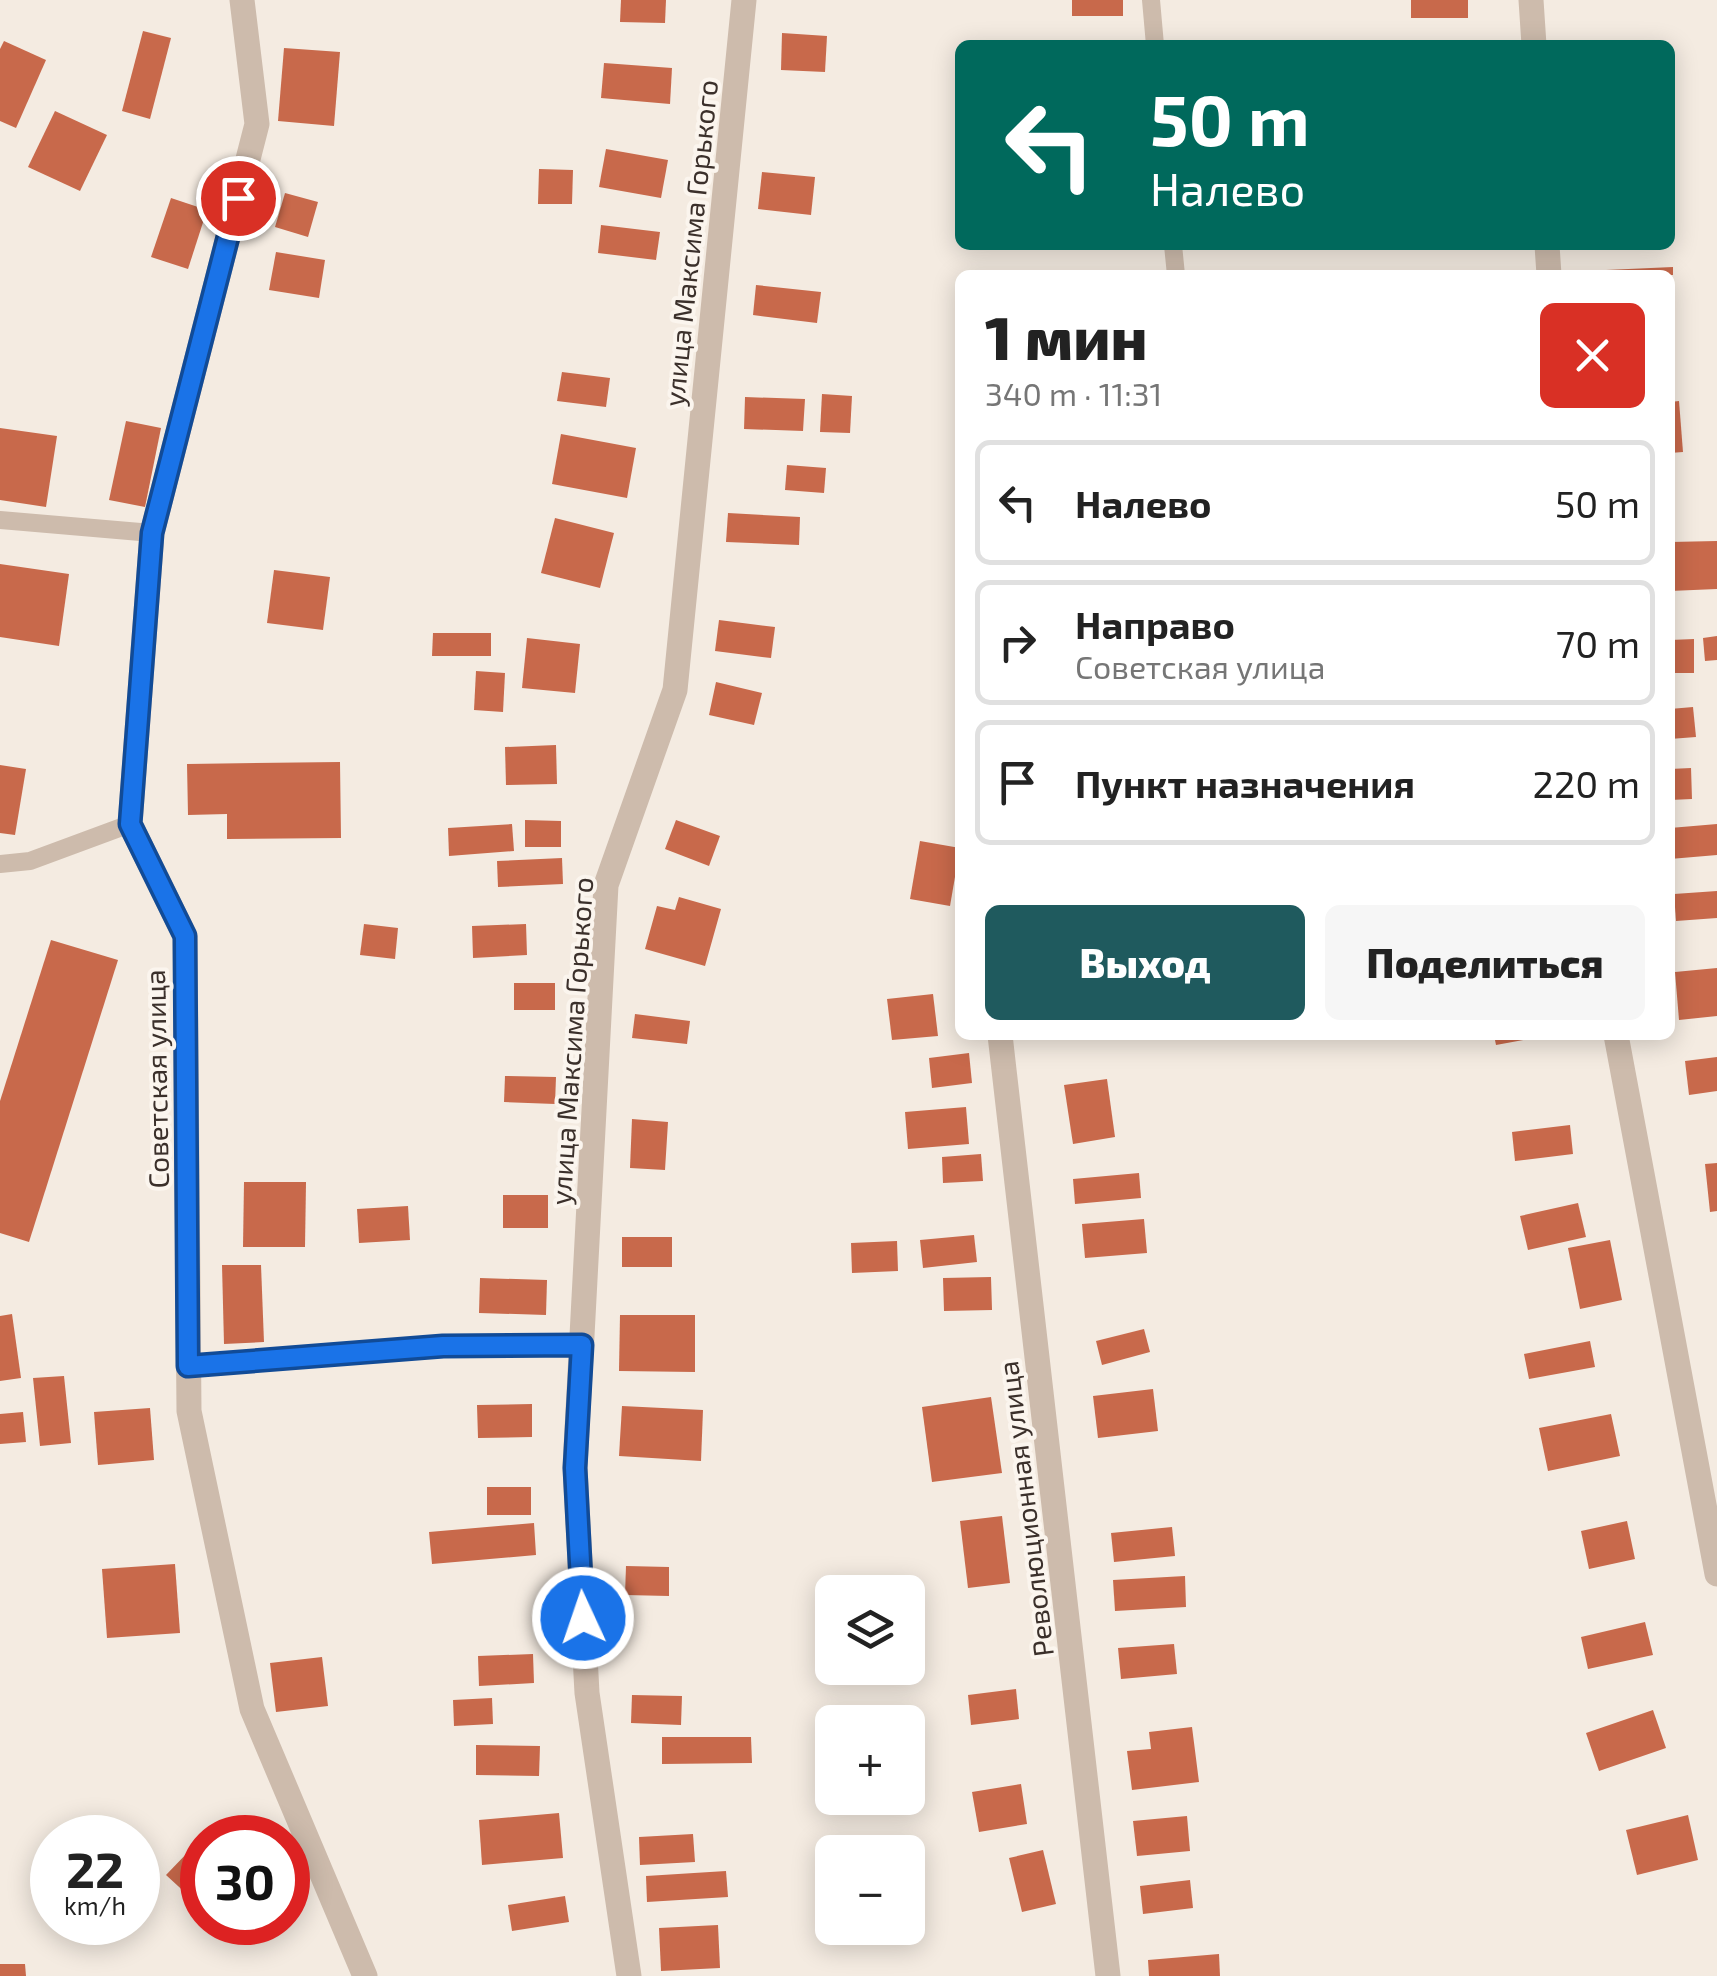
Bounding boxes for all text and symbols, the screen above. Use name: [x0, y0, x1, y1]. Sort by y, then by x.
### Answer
text: 50 m: [1150, 76, 1310, 160]
street label: улица Максима Горького: [656, 78, 724, 408]
icon: left: [985, 80, 1115, 210]
pin: [196, 156, 281, 241]
text: Налево: [1150, 161, 1305, 215]
icon: arrive: [211, 171, 266, 226]
text: 1 мин: [985, 300, 1148, 372]
button: close: [1540, 303, 1645, 408]
text: 340 m · 11:31: [985, 374, 1162, 412]
icon: left: [990, 475, 1045, 530]
text: Налево: [1075, 480, 1211, 526]
text: 50 m: [1555, 480, 1640, 526]
text: Направо: [1075, 601, 1235, 647]
icon: right: [990, 615, 1045, 670]
text: 70 m: [1556, 620, 1640, 666]
text: Советская улица: [1075, 647, 1325, 685]
icon: arrive: [990, 755, 1045, 810]
text: Пункт назначения: [1075, 760, 1415, 806]
text: 220 m: [1533, 760, 1640, 806]
street label: улица Максима Горького: [543, 876, 599, 1206]
button: Выход: [985, 905, 1305, 1020]
button: Поделиться: [1325, 905, 1645, 1020]
street label: Советская улица: [137, 969, 175, 1189]
street label: Революционная улица: [990, 1359, 1060, 1659]
position arrow: [531, 1566, 635, 1670]
map controls: [815, 1575, 925, 1945]
button: layers: [815, 1575, 925, 1685]
button: +: [815, 1705, 925, 1815]
speed limit sign: 30: [180, 1815, 310, 1945]
button: −: [815, 1835, 925, 1945]
text: 22: [66, 1838, 124, 1898]
text: km/h: [64, 1890, 126, 1920]

